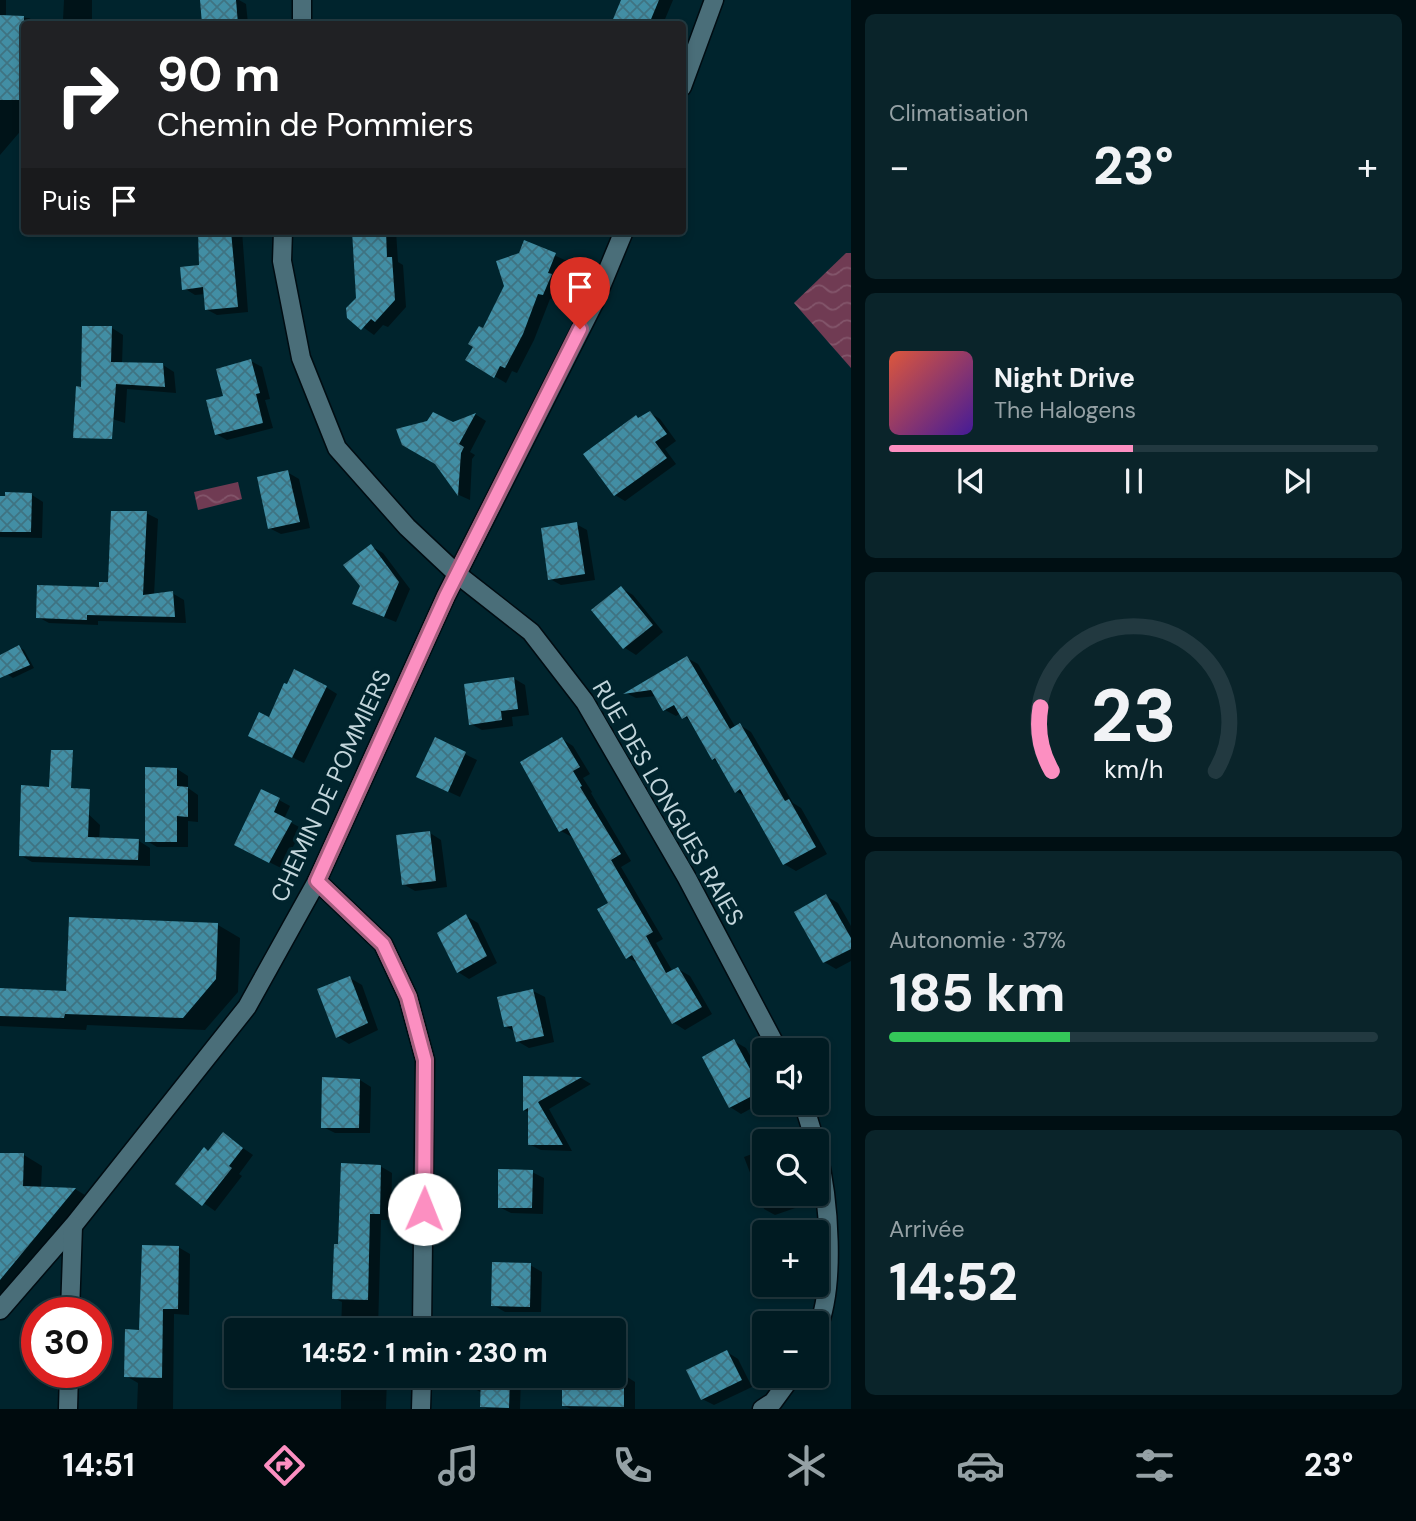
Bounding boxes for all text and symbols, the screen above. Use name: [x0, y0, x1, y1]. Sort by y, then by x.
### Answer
text: 90 m: [157, 42, 280, 106]
icon: right: [42, 49, 133, 140]
text: Climatisation: [889, 98, 1028, 128]
text: Chemin de Pommiers: [157, 104, 474, 146]
text: 23°: [1093, 132, 1174, 200]
text: −: [889, 142, 910, 192]
text: +: [1357, 142, 1378, 192]
icon: arrive: [105, 182, 143, 220]
text: Puis: [42, 184, 91, 218]
pin: [550, 257, 610, 329]
icon: arrive: [561, 268, 599, 306]
text: Night Drive: [994, 361, 1135, 395]
text: The Halogens: [994, 395, 1136, 425]
icon: previous: [952, 462, 990, 500]
icon: pause: [1115, 462, 1153, 500]
icon: next: [1278, 462, 1316, 500]
street label: CHEMIN DE POMMIERS: [263, 665, 398, 907]
text: 23: [1091, 669, 1176, 764]
street label: RUE DES LONGUES RAIES: [586, 675, 751, 931]
text: km/h: [1104, 752, 1163, 785]
text: Autonomie · 37%: [889, 925, 1066, 955]
text: 185 km: [889, 959, 1065, 1027]
map controls: [752, 1038, 829, 1388]
button: sound: [752, 1038, 829, 1115]
button: search: [752, 1129, 829, 1206]
position arrow: [387, 1172, 461, 1246]
text: Arrivée: [889, 1214, 965, 1244]
button: +: [752, 1220, 829, 1297]
text: 14:52: [889, 1248, 1018, 1316]
speed limit sign: 30: [21, 1297, 112, 1388]
button: −: [752, 1311, 829, 1388]
text: 14:52 · 1 min · 230 m: [302, 1336, 548, 1370]
icon: directions: [260, 1441, 309, 1490]
icon: music: [434, 1441, 483, 1490]
icon: phone: [608, 1441, 657, 1490]
icon: climate: [782, 1441, 831, 1490]
icon: car: [956, 1441, 1005, 1490]
icon: filters: [1130, 1441, 1179, 1490]
text: 14:51: [63, 1444, 135, 1486]
text: 23°: [1304, 1444, 1353, 1486]

